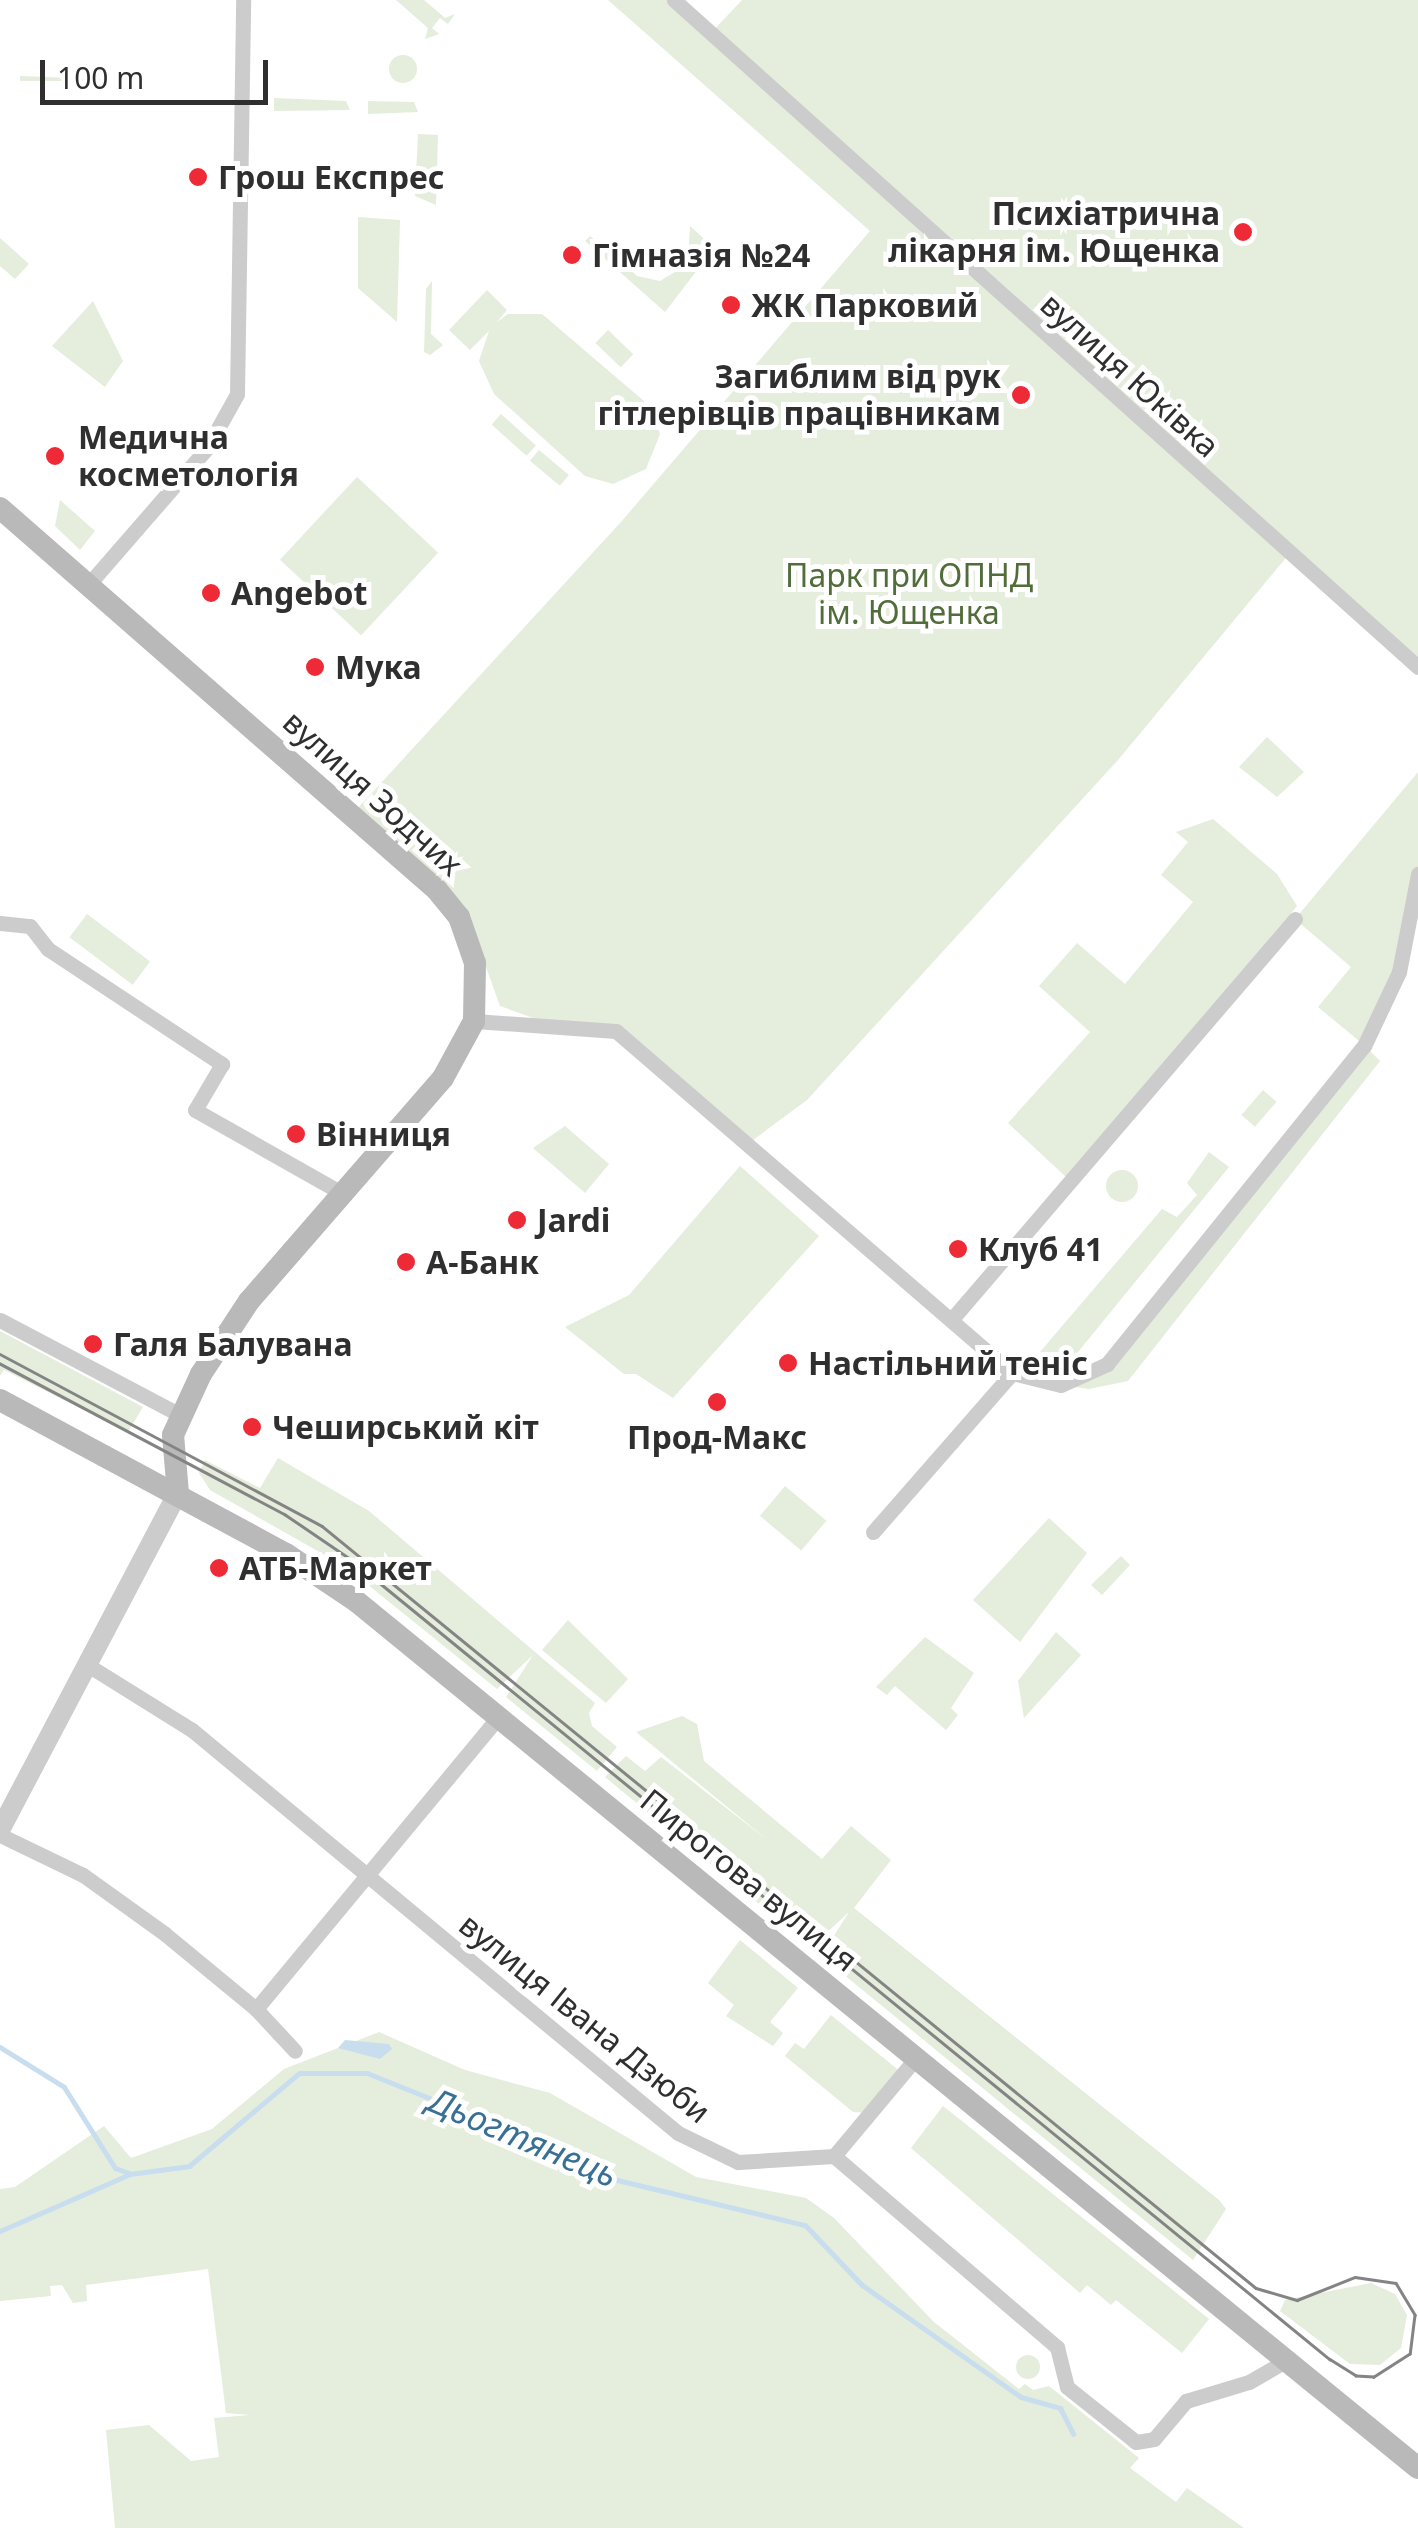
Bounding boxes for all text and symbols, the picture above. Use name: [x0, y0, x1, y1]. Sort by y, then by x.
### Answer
scale bar: [45, 40, 272, 102]
text: 100 m: [57, 57, 144, 98]
place label: Грош Експрес: [218, 158, 444, 196]
marker: Грош Експрес: [187, 166, 209, 188]
place label: Психіатрична лікарня ім. Ющенка: [888, 195, 1220, 270]
marker: Психіатрична лікарня ім. Ющенка: [1230, 219, 1256, 245]
place label: Гімназія №24: [592, 236, 810, 274]
marker: Гімназія №24: [561, 244, 583, 266]
street label: вулиця Юківка: [1033, 285, 1227, 465]
place label: ЖК Парковий: [751, 286, 978, 324]
marker: ЖК Парковий: [720, 294, 742, 316]
place label: Загиблим від рук гітлерівців працівникам: [597, 358, 1001, 433]
marker: Загиблим від рук гітлерівців працівникам: [1010, 384, 1032, 406]
place label: Медична косметологія: [78, 419, 299, 494]
marker: Медична косметологія: [42, 443, 68, 469]
park label: Парк при ОПНД ім. Ющенка: [785, 557, 1033, 632]
place label: Angebot: [231, 574, 367, 612]
marker: Angebot: [200, 582, 222, 604]
place label: Мука: [335, 648, 422, 686]
marker: Мука: [304, 656, 326, 678]
street label: вулиця Зодчих: [275, 702, 471, 884]
place label: Вінниця: [316, 1115, 451, 1153]
marker: Вінниця: [285, 1123, 307, 1145]
place label: Jardi: [537, 1201, 610, 1239]
marker: Jardi: [506, 1209, 528, 1231]
place label: Клуб 41: [978, 1230, 1103, 1268]
marker: Клуб 41: [947, 1238, 969, 1260]
place label: А-Банк: [426, 1243, 539, 1281]
marker: А-Банк: [395, 1251, 417, 1273]
place label: Галя Балувана: [113, 1325, 353, 1363]
marker: Галя Балувана: [82, 1333, 104, 1355]
place label: Настільний теніс: [808, 1344, 1088, 1382]
marker: Настільний теніс: [777, 1352, 799, 1374]
marker: Прод-Макс: [706, 1391, 728, 1413]
place label: Чеширський кіт: [272, 1408, 539, 1446]
marker: Чеширський кіт: [241, 1416, 263, 1438]
place label: Прод-Макс: [627, 1418, 807, 1456]
place label: АТБ-Маркет: [239, 1549, 432, 1587]
marker: АТБ-Маркет: [208, 1557, 230, 1579]
street label: Пирогова вулиця: [633, 1781, 865, 1979]
street label: вулиця Івана Дзюби: [452, 1905, 718, 2131]
water label: Дьогтянець: [422, 2078, 624, 2196]

